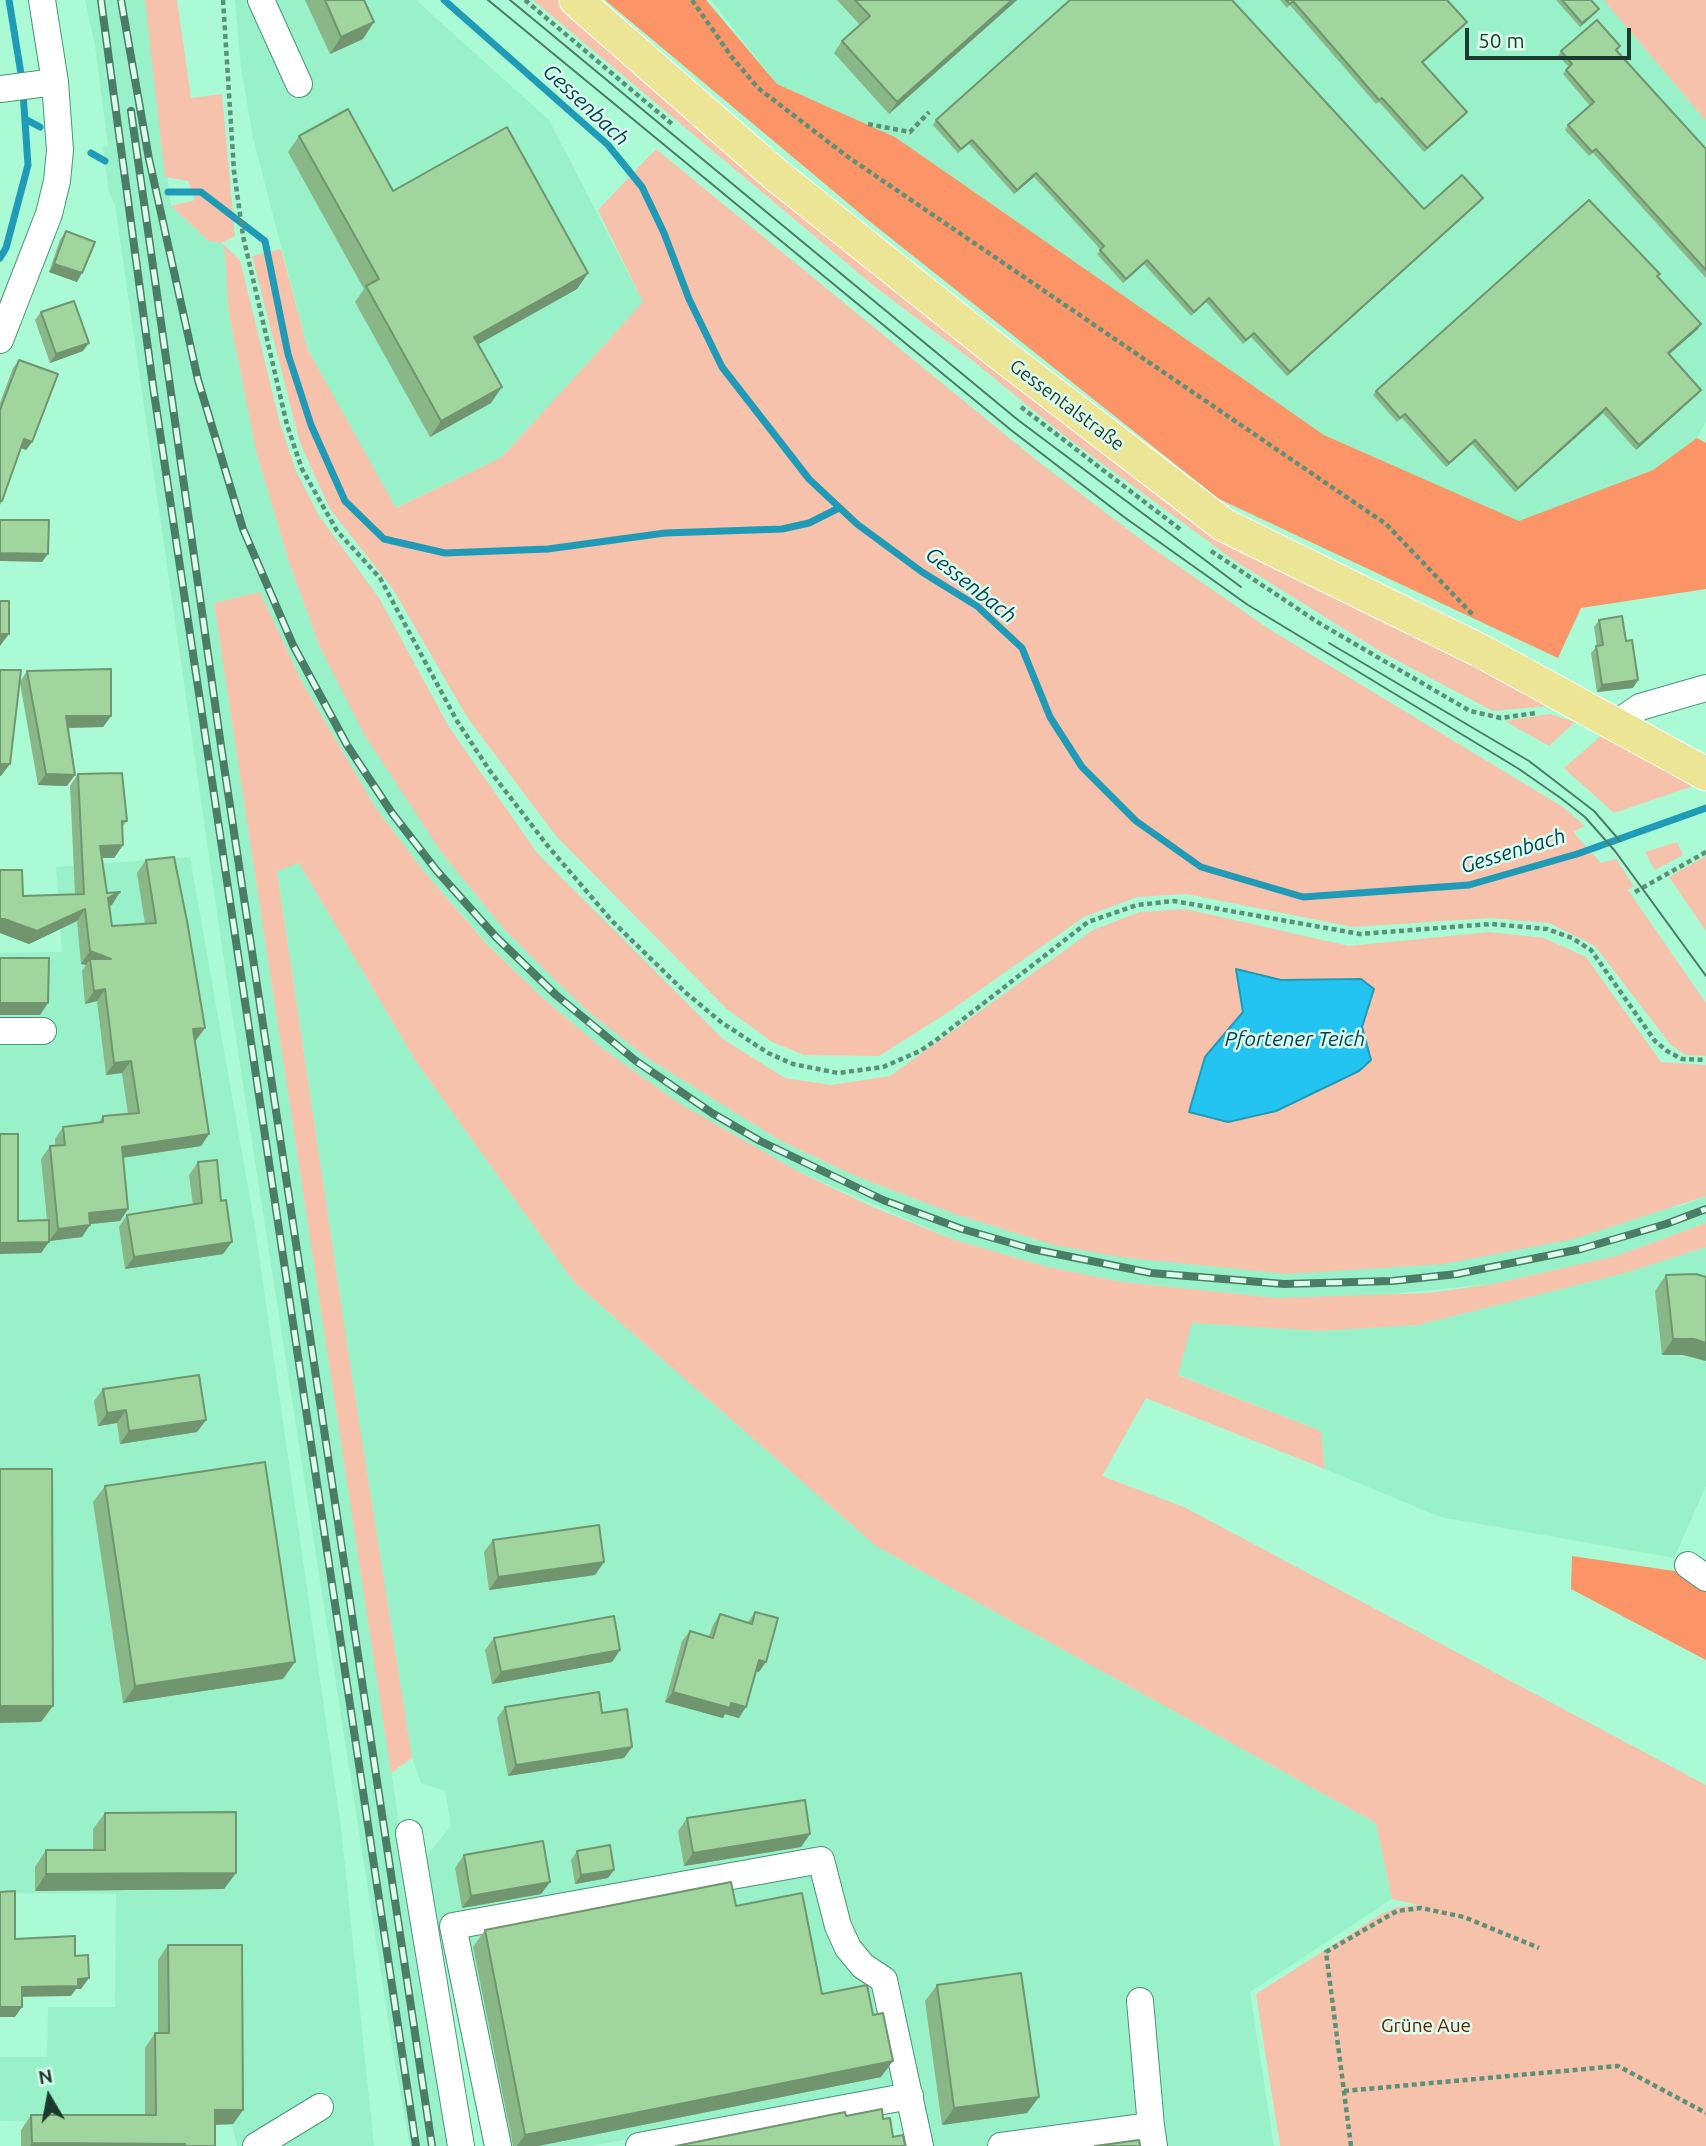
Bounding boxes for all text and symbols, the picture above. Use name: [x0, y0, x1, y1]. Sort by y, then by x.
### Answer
scale bar: [1468, 14, 1634, 58]
text: 50 m: [1478, 28, 1525, 52]
water label: Gessenbach: [538, 59, 634, 151]
street label: Gessentalstraße: [1005, 354, 1129, 456]
water label: Gessenbach: [921, 542, 1021, 628]
water label: Gessenbach: [1457, 823, 1569, 879]
water label: Pfortener Teich: [1225, 1026, 1365, 1052]
park label: Grüne Aue: [1381, 2015, 1471, 2037]
north arrow: [14, 2062, 84, 2132]
text: N: [36, 2064, 54, 2088]

